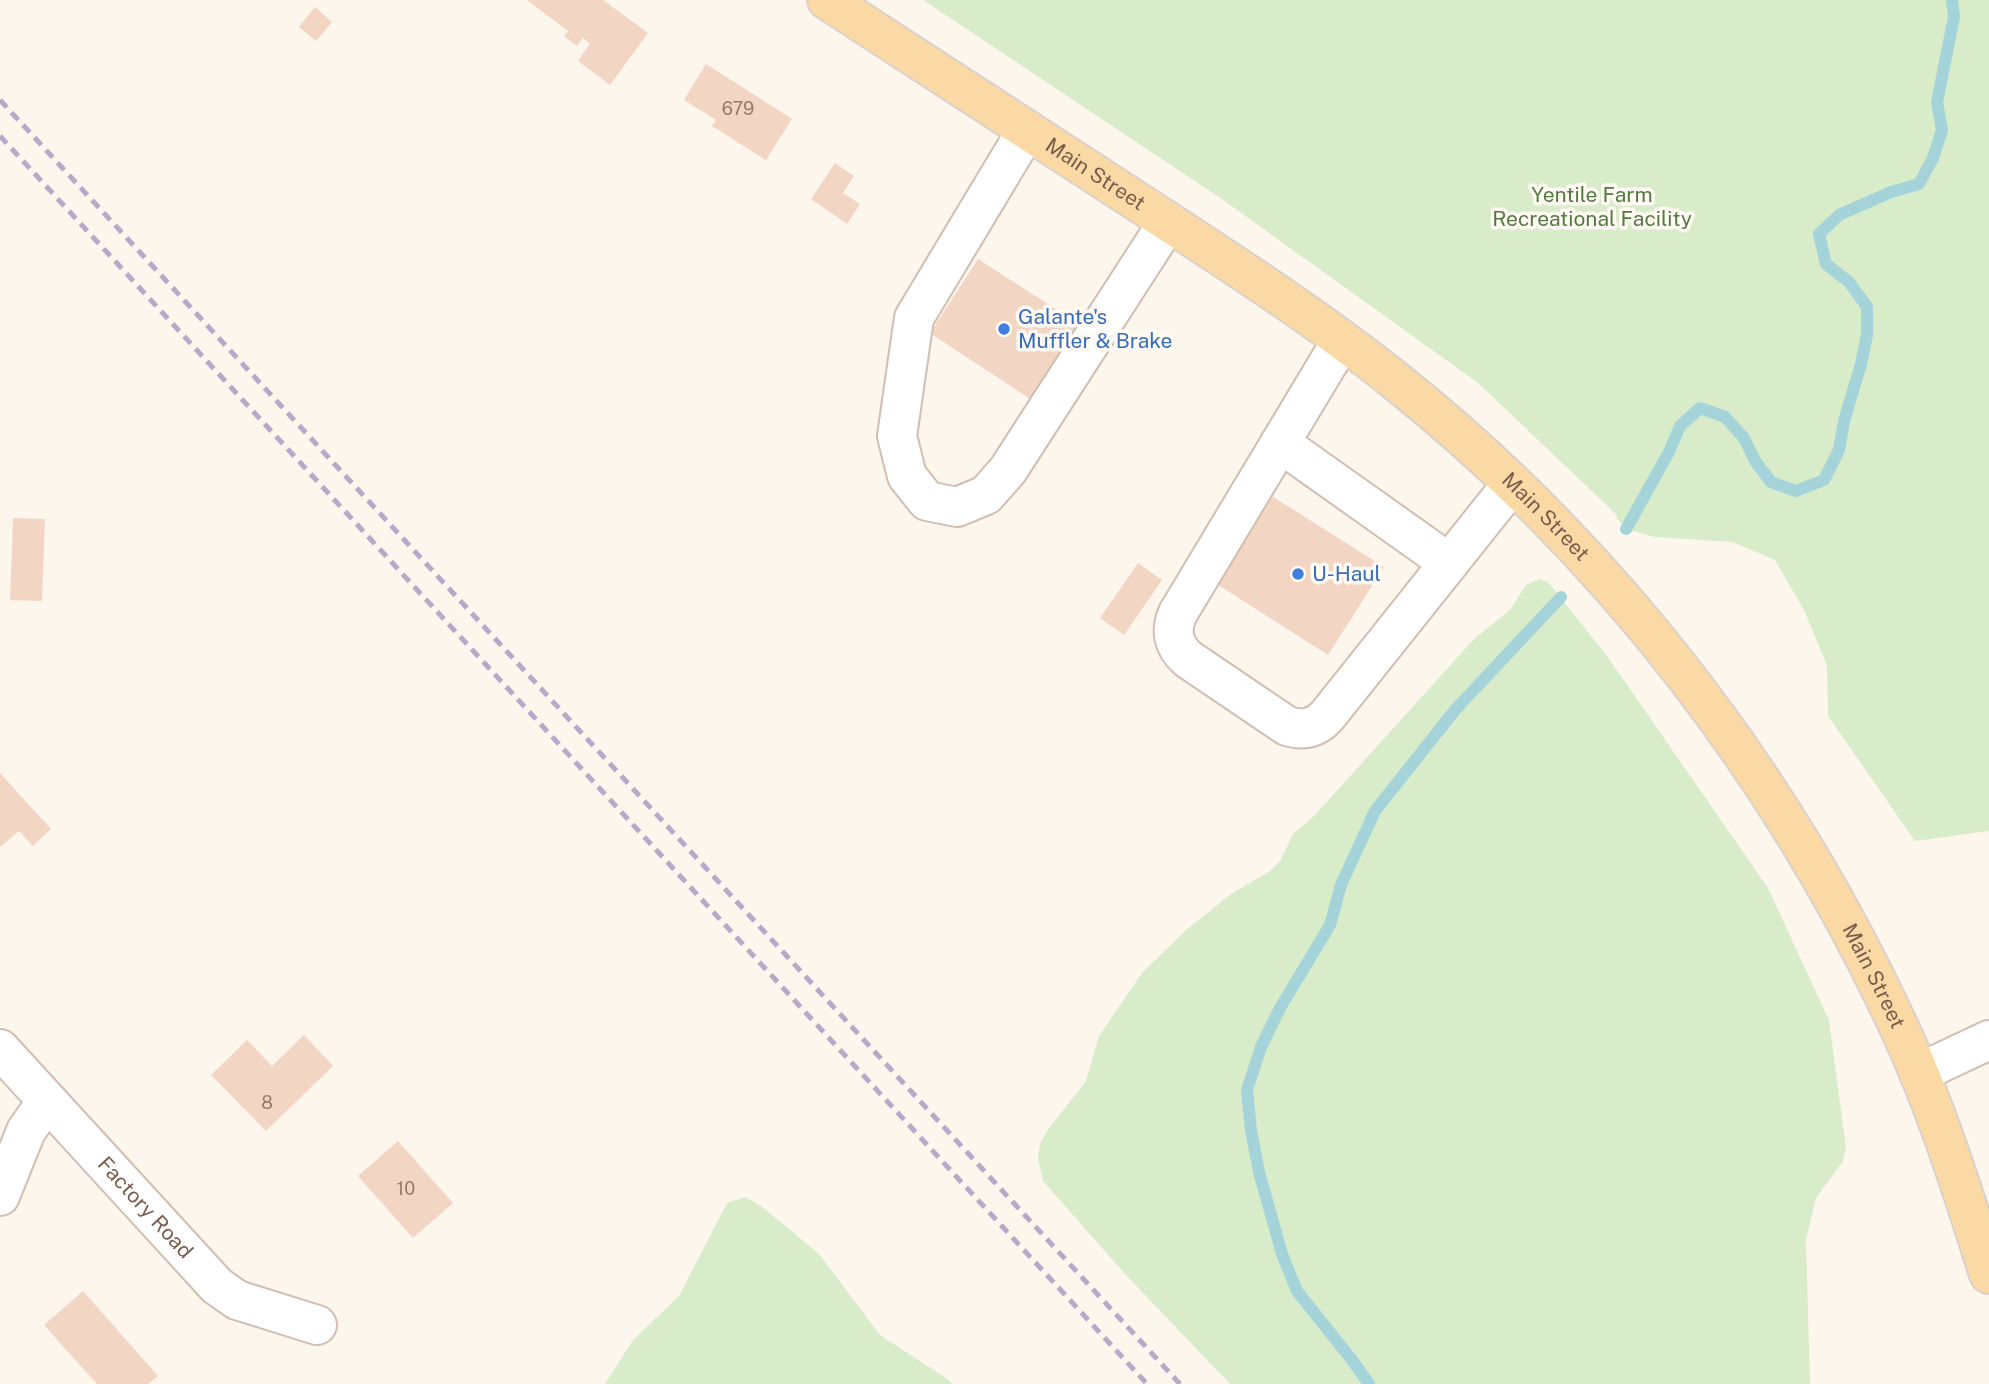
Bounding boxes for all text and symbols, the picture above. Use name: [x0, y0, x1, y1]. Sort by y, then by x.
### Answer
house number: 679: [722, 98, 754, 119]
street label: Main Street: [1041, 132, 1150, 215]
park label: Yentile Farm Recreational Facility: [1492, 182, 1692, 231]
place label: Galante's Muffler & Brake: [1018, 304, 1173, 353]
marker: Galante's Muffler & Brake: [996, 321, 1012, 337]
street label: Main Street: [1497, 467, 1595, 566]
place label: U-Haul: [1312, 561, 1381, 586]
marker: U-Haul: [1290, 566, 1306, 582]
street label: Main Street: [1837, 919, 1911, 1032]
house number: 8: [261, 1092, 273, 1113]
street label: Factory Road: [93, 1151, 198, 1263]
house number: 10: [397, 1178, 415, 1199]

